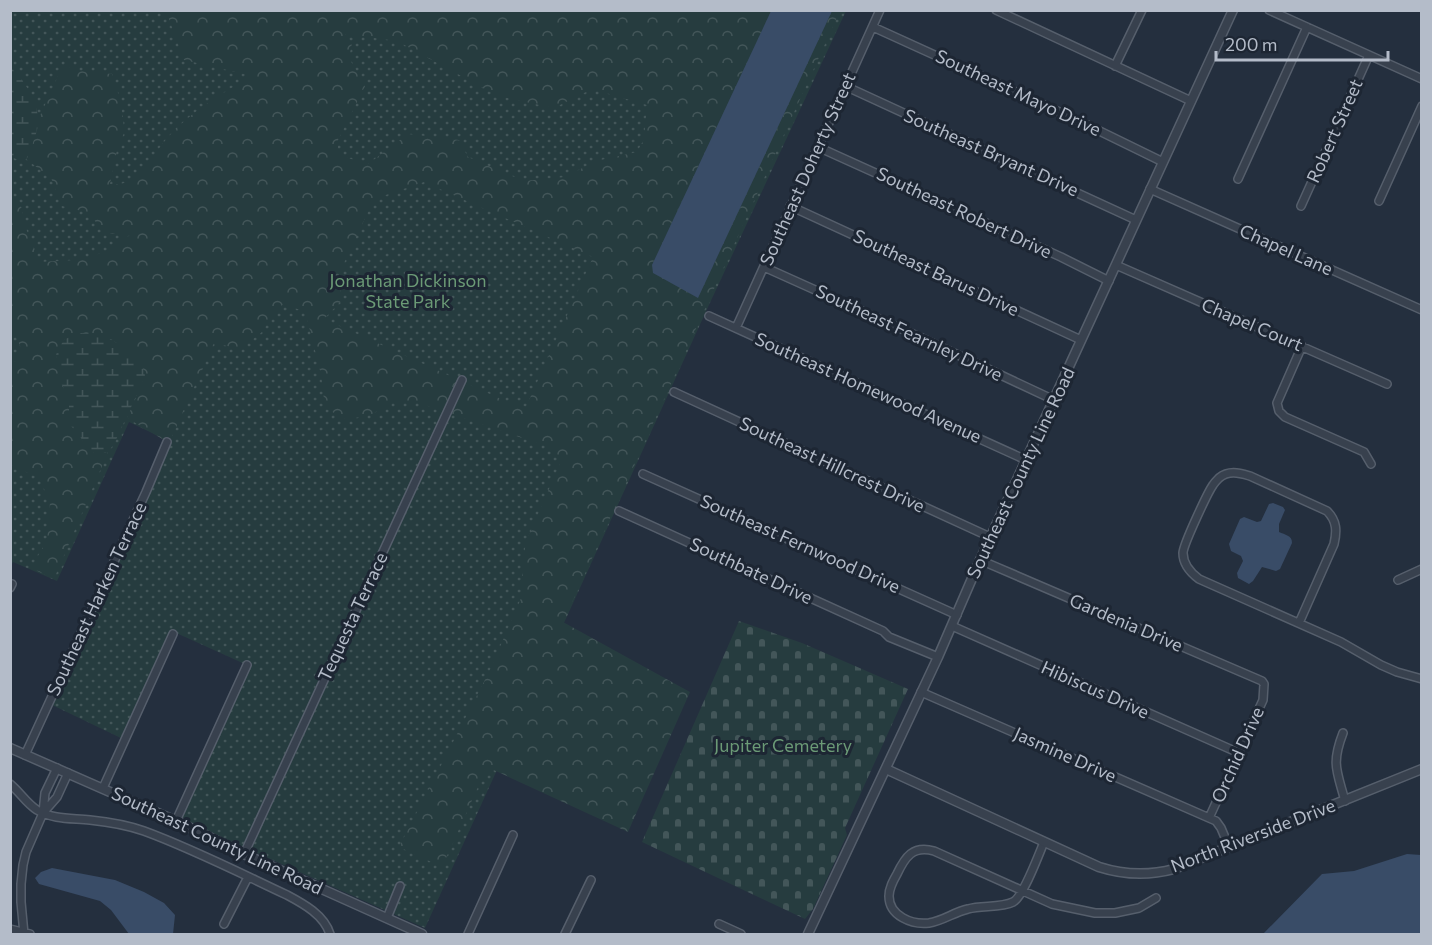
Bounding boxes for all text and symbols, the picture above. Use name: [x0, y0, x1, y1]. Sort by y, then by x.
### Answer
scale bar: [1216, 24, 1388, 62]
text: 200 m: [1225, 33, 1278, 55]
street label: Southeast Mayo Drive: [932, 44, 1105, 140]
street label: Southeast Doherty Street: [755, 69, 860, 269]
street label: Robert Street: [1301, 75, 1367, 186]
street label: Southeast Bryant Drive: [901, 104, 1082, 201]
street label: Southeast Robert Drive: [873, 162, 1056, 262]
street label: Chapel Lane: [1236, 219, 1336, 279]
street label: Southeast Barus Drive: [850, 224, 1023, 320]
park label: Jonathan Dickinson State Park: [329, 269, 487, 312]
street label: Southeast Fearnley Drive: [813, 279, 1006, 385]
street label: Chapel Court: [1198, 293, 1306, 355]
street label: Southeast Homewood Avenue: [752, 327, 985, 447]
street label: Southeast County Line Road: [961, 363, 1079, 582]
street label: Southeast Hillcrest Drive: [736, 411, 929, 517]
street label: Southeast Fernwood Drive: [697, 489, 904, 597]
street label: Southeast Harken Terrace: [41, 498, 151, 699]
street label: Southbate Drive: [687, 532, 816, 608]
street label: Tequesta Terrace: [313, 549, 392, 685]
street label: Gardenia Drive: [1067, 588, 1186, 656]
street label: Hibiscus Drive: [1038, 656, 1153, 723]
street label: Orchid Drive: [1206, 703, 1268, 806]
street label: Jasmine Drive: [1011, 722, 1120, 786]
park label: Jupiter Cemetery: [714, 734, 852, 756]
street label: Southeast County Line Road: [108, 781, 327, 899]
street label: North Riverside Drive: [1167, 794, 1338, 877]

